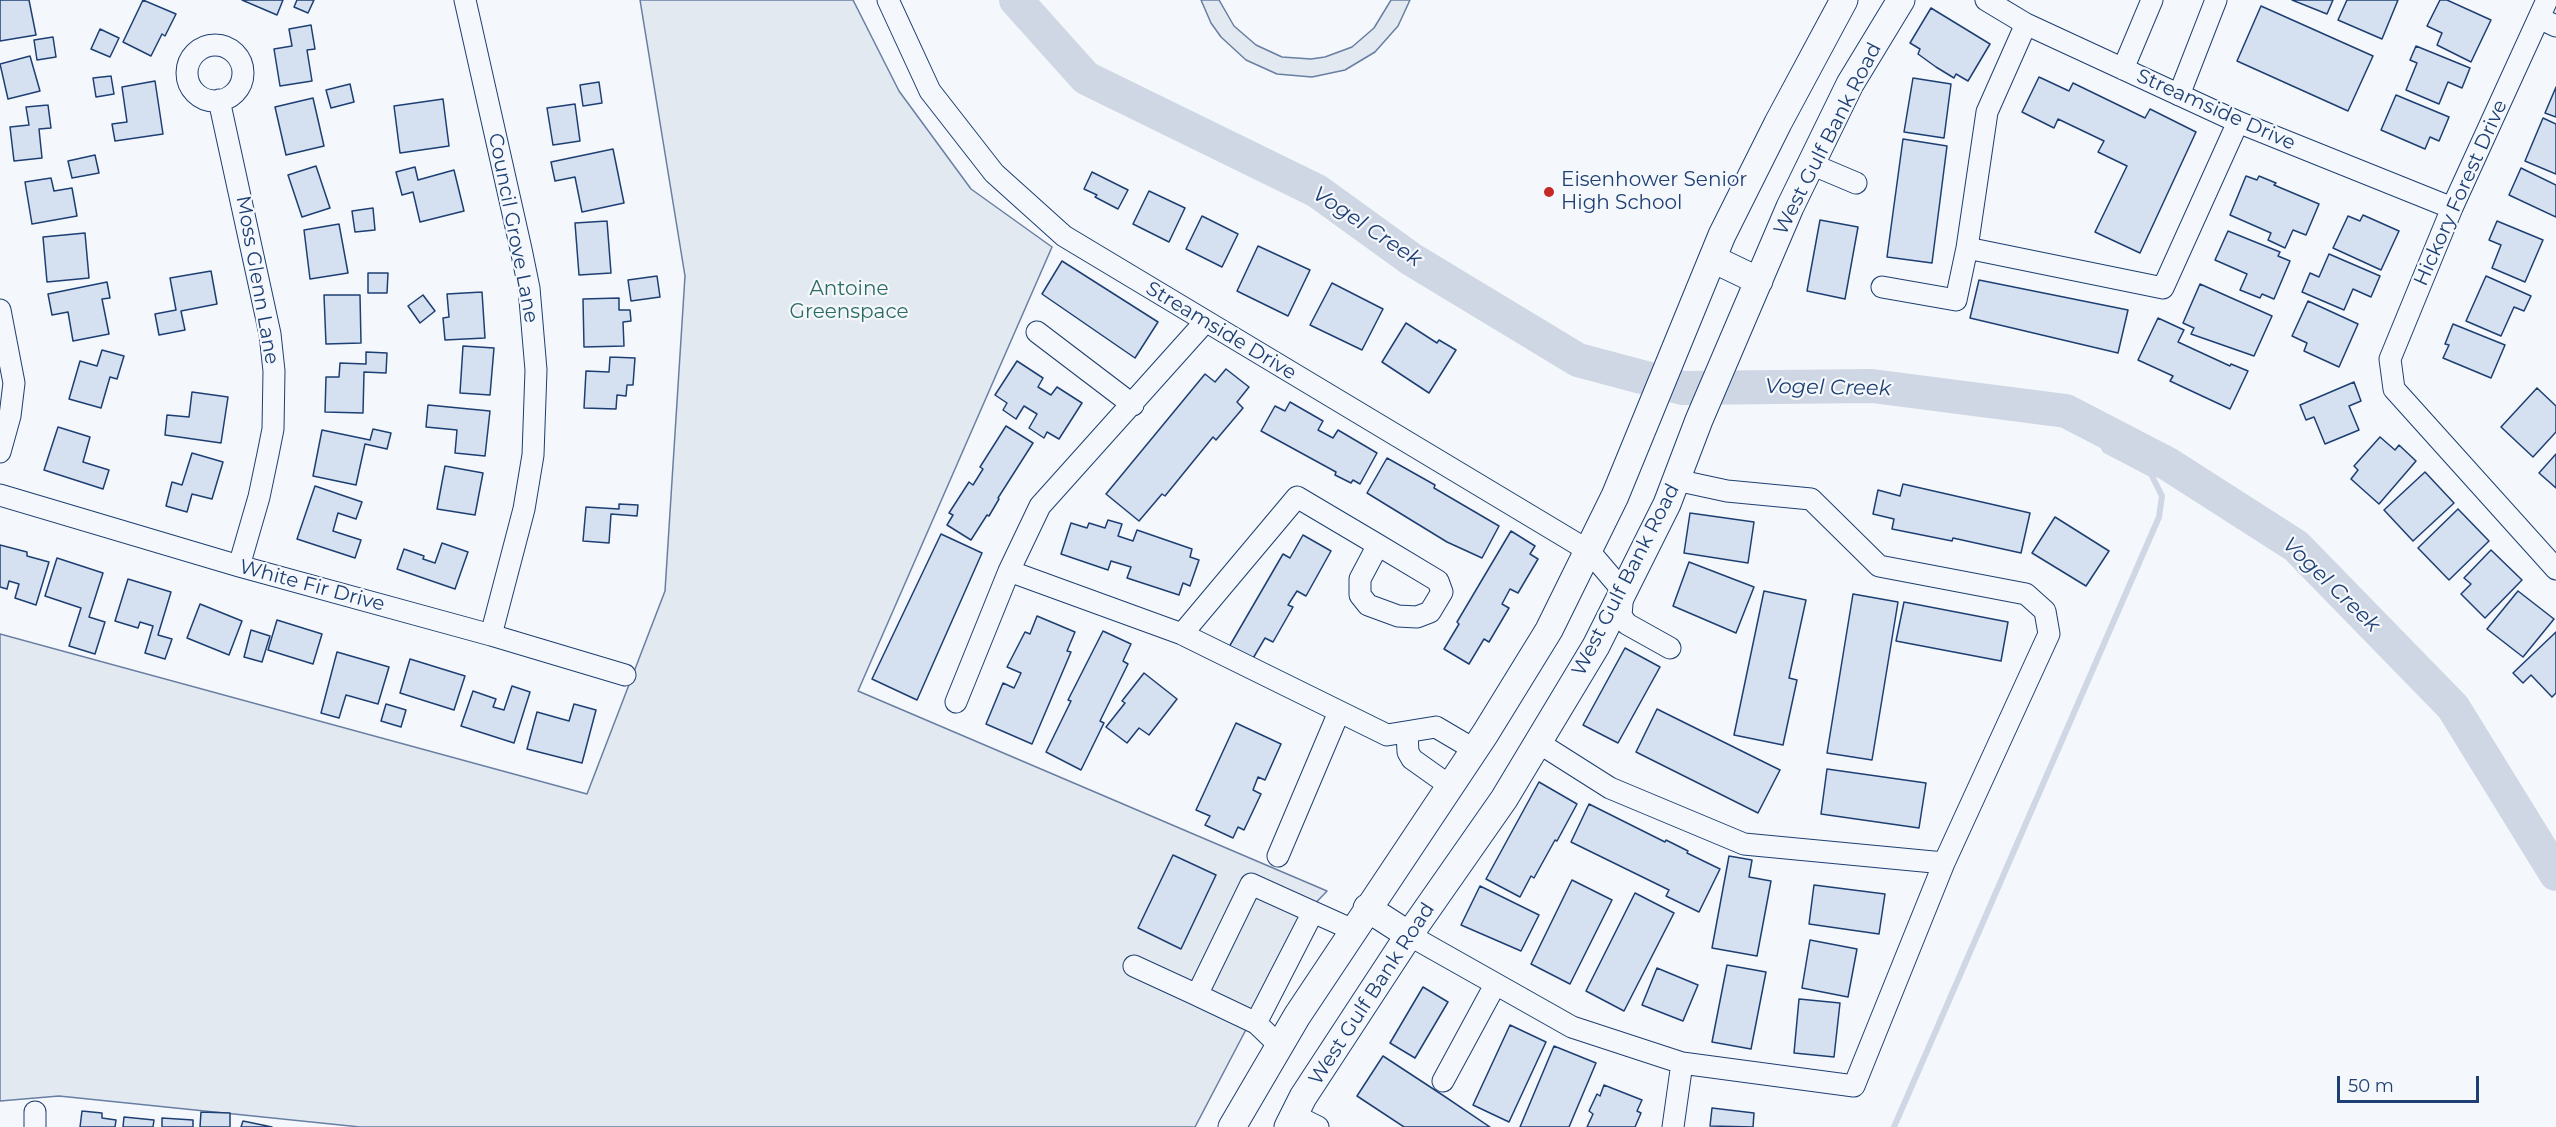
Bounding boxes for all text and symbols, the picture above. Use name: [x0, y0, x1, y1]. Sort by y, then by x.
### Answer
street label: West Gulf Bank Road: [1769, 39, 1887, 239]
street label: Streamside Drive: [2133, 64, 2299, 156]
street label: Hickory Forest Drive: [2409, 96, 2513, 290]
street label: Council Grove Lane: [483, 131, 543, 325]
place label: Eisenhower Senior High School: [1561, 168, 1747, 215]
water label: Vogel Creek: [1308, 181, 1426, 273]
marker: Eisenhower Senior High School: [1542, 185, 1556, 199]
street label: Moss Glenn Lane: [230, 194, 284, 366]
park label: Antoine Greenspace: [789, 277, 909, 324]
street label: Streamside Drive: [1141, 277, 1301, 385]
water label: Vogel Creek: [1765, 374, 1891, 402]
street label: West Gulf Bank Road: [1567, 480, 1685, 680]
water label: Vogel Creek: [2277, 532, 2385, 638]
street label: White Fir Drive: [237, 555, 387, 617]
street label: West Gulf Bank Road: [1304, 898, 1440, 1090]
scale bar: [2340, 1064, 2482, 1102]
text: 50 m: [2348, 1075, 2394, 1097]

